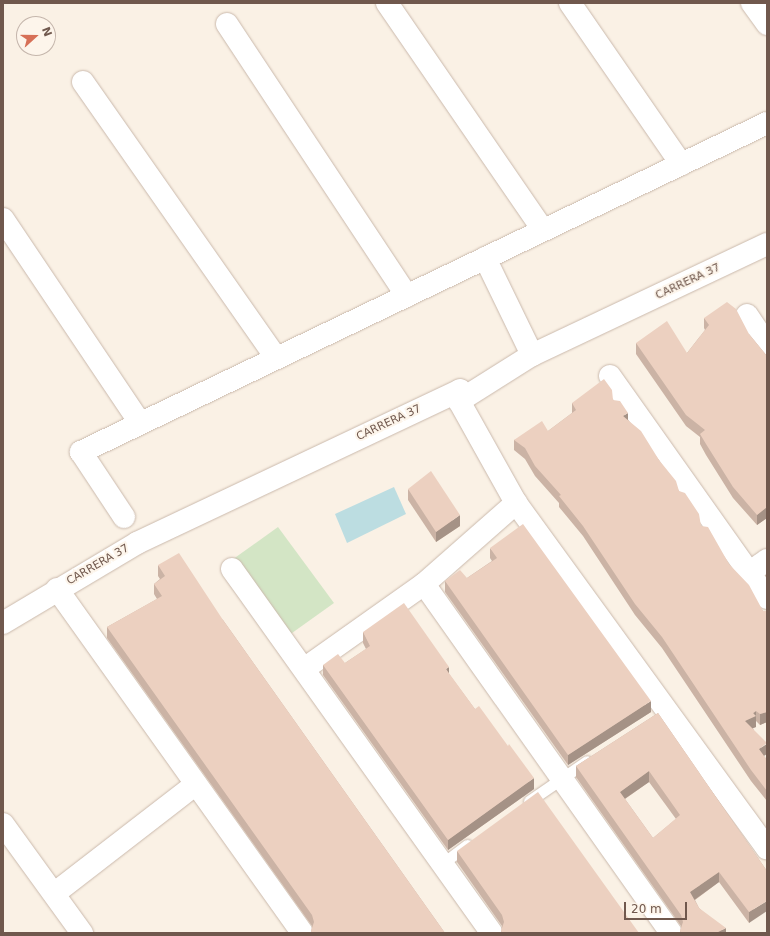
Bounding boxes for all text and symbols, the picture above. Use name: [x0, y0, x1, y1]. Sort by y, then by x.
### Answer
north arrow: [16, 16, 56, 56]
text: N: [39, 25, 54, 39]
street label: CARRERA 37: [654, 261, 722, 303]
street label: CARRERA 37: [355, 402, 423, 444]
street label: CARRERA 37: [65, 542, 131, 588]
scale bar: [626, 894, 689, 920]
text: 20 m: [631, 902, 662, 916]

